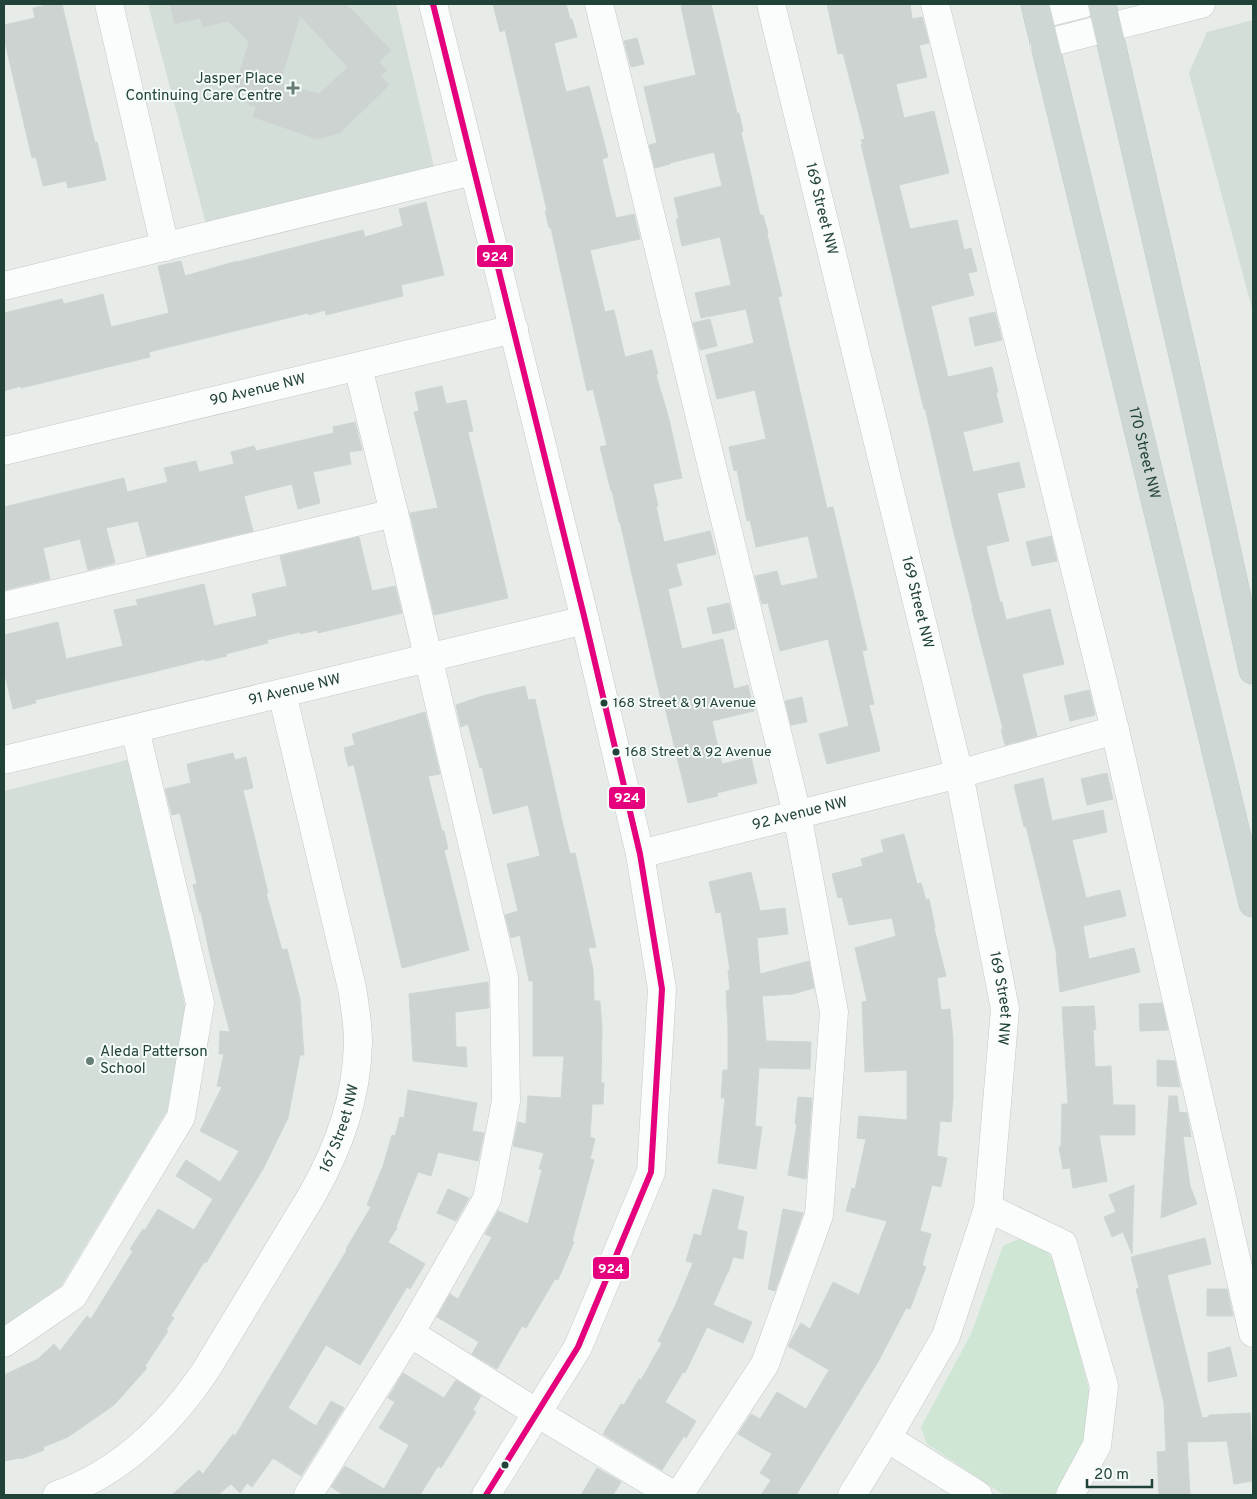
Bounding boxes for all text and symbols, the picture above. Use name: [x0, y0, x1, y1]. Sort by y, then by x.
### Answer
place label: Jasper Place Continuing Care Centre: [126, 70, 282, 106]
marker: Jasper Place Continuing Care Centre: [286, 81, 300, 95]
street label: 169 Street NW: [801, 161, 841, 257]
line badge: 924: [476, 244, 514, 268]
text: 924: [482, 249, 508, 266]
street label: 90 Avenue NW: [208, 370, 308, 411]
street label: 170 Street NW: [1124, 405, 1164, 501]
street label: 169 Street NW: [897, 554, 938, 651]
street label: 91 Avenue NW: [247, 670, 343, 710]
place label: 168 Street & 91 Avenue: [613, 695, 756, 712]
marker: 168 Street & 91 Avenue: [599, 698, 609, 708]
place label: 168 Street & 92 Avenue: [625, 744, 771, 761]
marker: 168 Street & 92 Avenue: [611, 747, 621, 757]
line badge: 924: [608, 786, 646, 810]
text: 924: [614, 790, 640, 807]
street label: 92 Avenue NW: [750, 793, 850, 835]
street label: 169 Street NW: [984, 950, 1015, 1046]
place label: Aleda Patterson School: [100, 1043, 208, 1079]
marker: Aleda Patterson School: [84, 1055, 96, 1067]
street label: 167 Street NW: [316, 1082, 363, 1176]
line badge: 924: [592, 1256, 630, 1280]
text: 924: [598, 1261, 624, 1278]
scale bar: [1087, 1456, 1152, 1488]
unlabelled marker: [500, 1460, 510, 1470]
text: 20 m: [1094, 1466, 1129, 1485]

